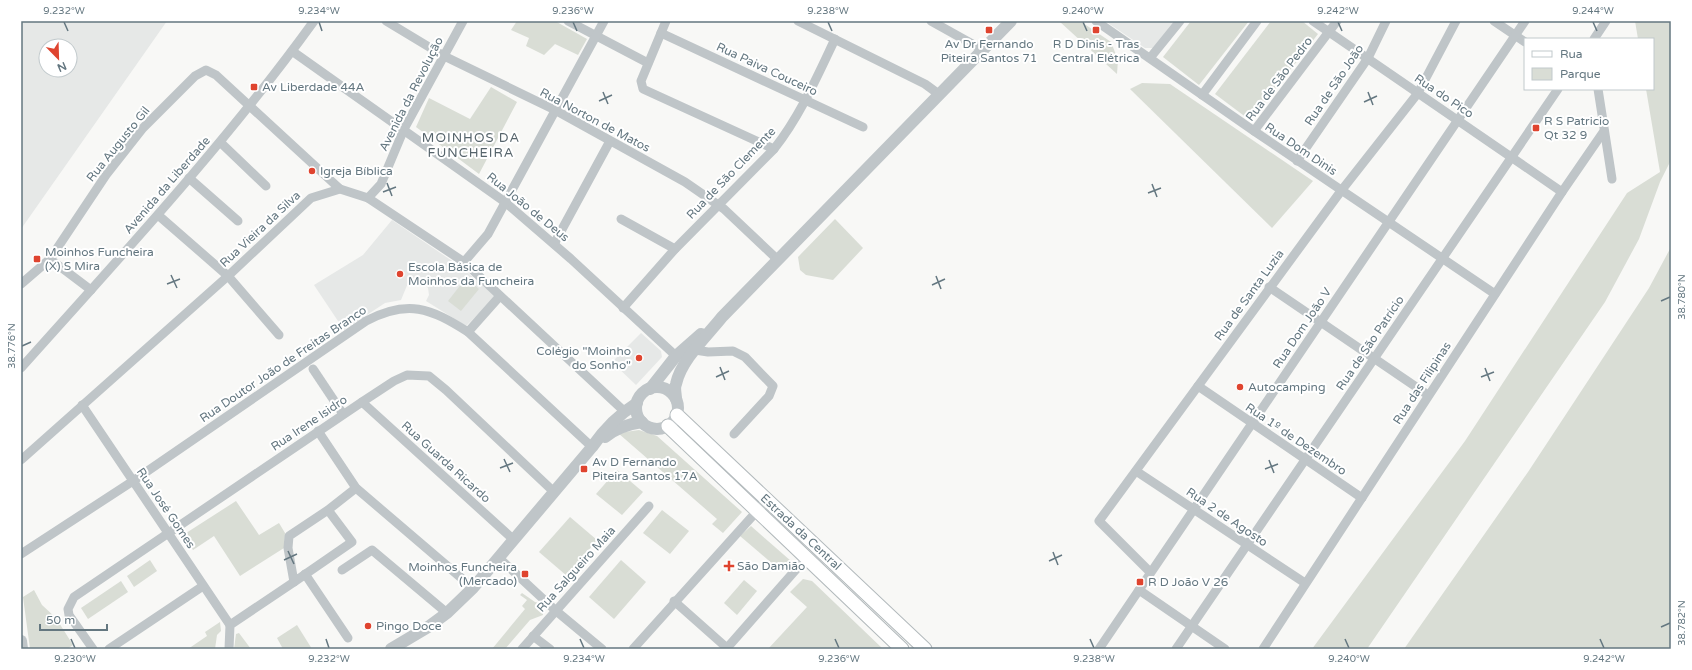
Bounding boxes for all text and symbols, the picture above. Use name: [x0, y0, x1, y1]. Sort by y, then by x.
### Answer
text: 9.232°W: [43, 5, 85, 17]
text: 9.234°W: [298, 5, 340, 17]
text: 9.236°W: [552, 5, 594, 17]
text: 9.238°W: [807, 5, 849, 17]
text: 9.240°W: [1062, 5, 1104, 17]
text: 9.242°W: [1317, 5, 1359, 17]
text: 9.244°W: [1572, 5, 1614, 17]
marker: Av Dr Fernando Piteira Santos 71: [984, 25, 994, 35]
marker: R D Dinis - Tras Central Elétrica: [1091, 25, 1101, 35]
street label: Rua de São Pedro: [1243, 34, 1315, 124]
street label: Avenida da Revolução: [376, 35, 446, 153]
place label: Av Dr Fernando Piteira Santos 71: [941, 37, 1037, 65]
place label: R D Dinis - Tras Central Elétrica: [1053, 37, 1140, 65]
north arrow: [38, 38, 78, 78]
legend: [1524, 38, 1654, 90]
street label: Rua Paiva Couceiro: [714, 39, 820, 99]
street label: Rua de São João: [1302, 42, 1366, 128]
text: Rua: [1560, 47, 1583, 61]
text: N: [55, 59, 68, 74]
text: Parque: [1560, 67, 1601, 81]
street label: Rua do Pico: [1412, 71, 1476, 121]
place label: Av Liberdade 44A: [262, 80, 365, 94]
marker: Av Liberdade 44A: [249, 82, 259, 92]
street label: Rua Norton de Matos: [538, 85, 653, 155]
street label: Rua Augusto Gil: [83, 104, 153, 184]
place label: R S Patricio Qt 32 9: [1544, 114, 1609, 142]
street label: Rua Dom Dinis: [1262, 120, 1340, 178]
marker: R S Patricio Qt 32 9: [1531, 123, 1541, 133]
street label: Rua de São Clemente: [684, 124, 779, 222]
district label: MOINHOS DA FUNCHEIRA: [422, 130, 520, 161]
street label: Avenida da Liberdade: [121, 133, 213, 236]
place label: Igreja Bíblica: [320, 164, 393, 178]
marker: Igreja Bíblica: [307, 166, 317, 176]
street label: Rua João de Deus: [484, 169, 572, 245]
street label: Rua Vieira da Silva: [217, 188, 303, 270]
place label: Moinhos Funcheira (X) S Mira: [45, 245, 154, 273]
street label: Rua de Santa Luzia: [1211, 247, 1287, 343]
marker: Moinhos Funcheira (X) S Mira: [32, 254, 42, 264]
place label: Escola Básica de Moinhos da Funcheira: [408, 260, 534, 288]
marker: Escola Básica de Moinhos da Funcheira: [395, 269, 405, 279]
text: 38.780°N: [1676, 274, 1688, 320]
street label: Rua Dom João V: [1270, 284, 1335, 371]
street label: Rua de São Patrício: [1333, 293, 1407, 393]
street label: Rua Doutor João de Freitas Branco: [197, 303, 369, 425]
text: 38.776°N: [6, 323, 18, 369]
street label: Rua das Filipinas: [1390, 339, 1454, 427]
place label: Colégio "Moinho do Sonho": [536, 344, 631, 372]
marker: Colégio "Moinho do Sonho": [634, 353, 644, 363]
place label: Autocamping: [1248, 380, 1326, 394]
marker: Autocamping: [1235, 382, 1245, 392]
street label: Rua Irene Isidro: [268, 392, 350, 454]
street label: Rua 1º de Dezembro: [1243, 400, 1349, 478]
street label: Rua Guarda Ricardo: [399, 418, 493, 506]
place label: Av D Fernando Piteira Santos 17A: [592, 455, 698, 483]
marker: Av D Fernando Piteira Santos 17A: [579, 464, 589, 474]
street label: Rua José Gomes: [134, 465, 198, 551]
street label: Rua 2 de Agosto: [1184, 485, 1270, 549]
street label: Estrada da Central: [758, 491, 844, 573]
street label: Rua Salgueiro Maia: [534, 523, 618, 615]
place label: São Damião: [737, 559, 805, 573]
place label: Moinhos Funcheira (Mercado): [408, 560, 517, 588]
marker: São Damião: [724, 561, 734, 571]
marker: Moinhos Funcheira (Mercado): [520, 569, 530, 579]
place label: R D João V 26: [1148, 575, 1228, 589]
marker: R D João V 26: [1135, 577, 1145, 587]
text: 38.782°N: [1676, 600, 1688, 646]
scale bar: [40, 606, 107, 632]
text: 50 m: [46, 613, 75, 627]
place label: Pingo Doce: [376, 619, 442, 633]
marker: Pingo Doce: [363, 621, 373, 631]
text: 9.230°W: [54, 653, 96, 665]
text: 9.232°W: [308, 653, 350, 665]
text: 9.234°W: [563, 653, 605, 665]
text: 9.236°W: [818, 653, 860, 665]
text: 9.238°W: [1073, 653, 1115, 665]
text: 9.240°W: [1328, 653, 1370, 665]
text: 9.242°W: [1583, 653, 1625, 665]

